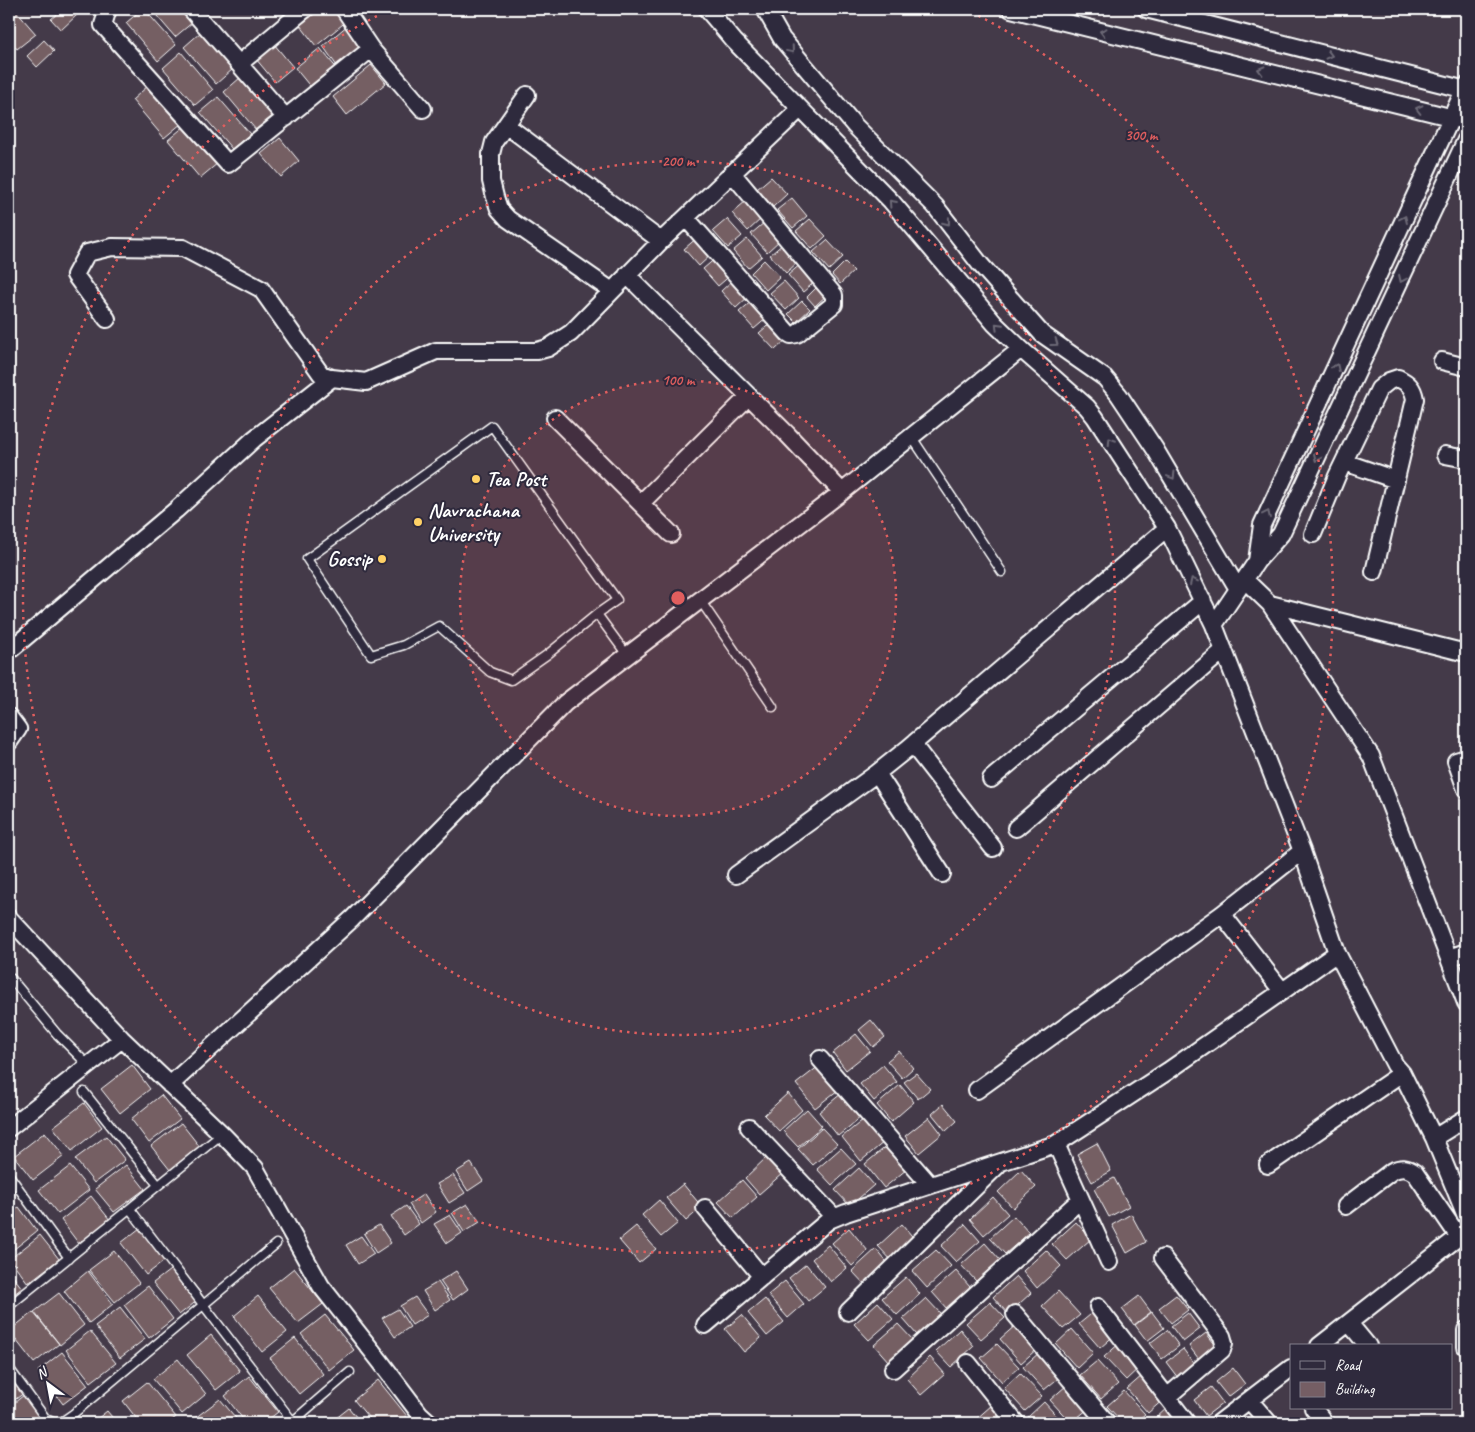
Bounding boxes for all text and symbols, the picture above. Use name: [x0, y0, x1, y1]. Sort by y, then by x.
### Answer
one-way arrow: [1100, 27, 1108, 37]
one-way arrow: [785, 44, 794, 53]
one-way arrow: [1324, 49, 1332, 59]
one-way arrow: [1258, 66, 1266, 76]
one-way arrow: [1414, 104, 1423, 115]
text: 300 m: [1125, 126, 1159, 145]
text: 200 m: [662, 152, 696, 171]
one-way arrow: [889, 199, 898, 208]
one-way arrow: [1398, 215, 1409, 224]
one-way arrow: [941, 216, 949, 225]
one-way arrow: [1397, 274, 1408, 283]
one-way arrow: [995, 322, 1004, 331]
one-way arrow: [1049, 337, 1059, 346]
one-way arrow: [1329, 363, 1340, 372]
text: 100 m: [662, 371, 696, 390]
one-way arrow: [1108, 437, 1117, 447]
one-way arrow: [1313, 453, 1323, 462]
place label: Tea Post: [486, 466, 549, 492]
one-way arrow: [1165, 470, 1175, 479]
marker: Tea Post: [470, 473, 482, 485]
place label: Navrachana University: [428, 497, 520, 547]
one-way arrow: [1261, 510, 1271, 519]
marker: Navrachana University: [412, 516, 424, 528]
place label: Gossip: [327, 546, 374, 572]
marker: Gossip: [376, 553, 388, 565]
one-way arrow: [1189, 577, 1199, 586]
centre of rings: [669, 589, 687, 607]
legend: [1290, 1344, 1452, 1410]
text: Road: [1335, 1356, 1362, 1375]
north arrow: [22, 1360, 72, 1410]
text: N: [33, 1363, 52, 1383]
text: Building: [1335, 1380, 1375, 1399]

